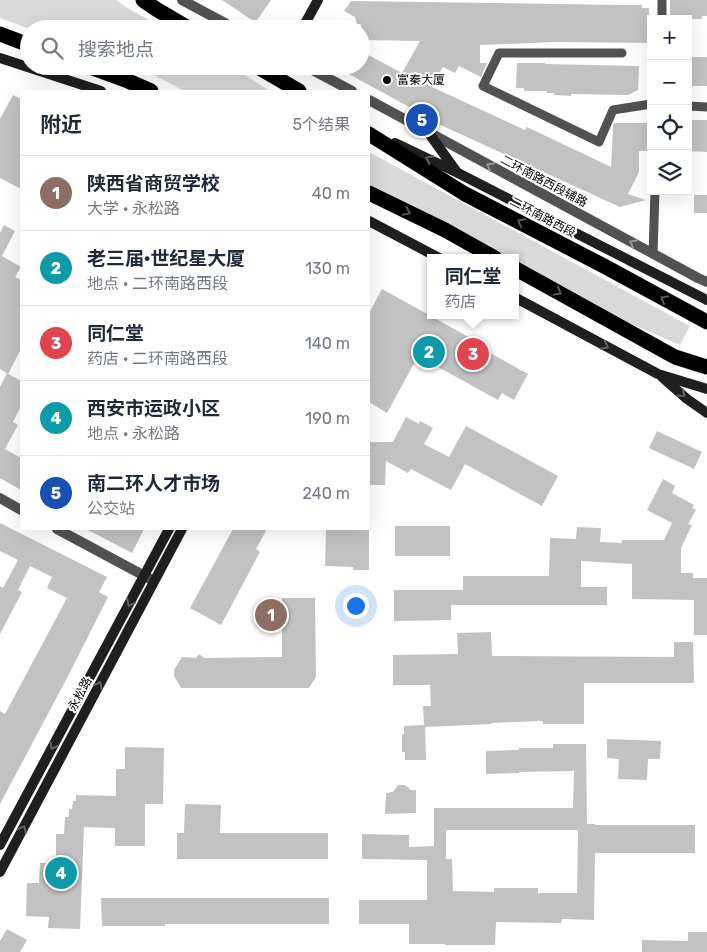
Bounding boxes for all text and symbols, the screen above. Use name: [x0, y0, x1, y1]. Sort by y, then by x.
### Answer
map controls: [647, 15, 692, 195]
button: +: [647, 15, 692, 60]
search box: [20, 20, 370, 75]
icon: search: [38, 34, 66, 62]
text: 搜索地点: [78, 38, 154, 61]
button: −: [647, 60, 692, 105]
place label: 富秦大厦: [397, 73, 445, 87]
marker: 富秦大厦: [381, 74, 393, 86]
pin: 5: [406, 101, 438, 139]
button: locate: [647, 105, 692, 150]
text: 附近: [40, 112, 82, 137]
text: 5个结果: [292, 115, 350, 134]
button: layers: [647, 150, 692, 195]
street label: 二环南路西段辅路: [498, 152, 590, 210]
one-way arrow: [425, 155, 434, 166]
one-way arrow: [486, 162, 495, 172]
text: 陕西省商贸学校: [87, 172, 220, 195]
text: 1: [52, 184, 60, 203]
text: 40 m: [312, 184, 350, 203]
street label: 二环南路西段: [508, 194, 578, 240]
text: 大学 · 永松路: [87, 199, 180, 218]
one-way arrow: [402, 205, 411, 216]
one-way arrow: [517, 218, 526, 228]
one-way arrow: [629, 239, 638, 249]
text: 老三届·世纪星大厦: [87, 247, 245, 270]
popup: [427, 254, 519, 319]
text: 2: [51, 259, 61, 278]
text: 130 m: [305, 259, 350, 278]
text: 同仁堂: [444, 265, 502, 288]
text: 地点 · 二环南路西段: [87, 274, 228, 293]
one-way arrow: [553, 286, 562, 296]
text: 药店: [444, 292, 477, 311]
one-way arrow: [660, 295, 669, 305]
text: 同仁堂: [87, 322, 144, 345]
pin: 2: [413, 333, 445, 371]
text: 3: [51, 334, 61, 353]
text: 140 m: [305, 334, 350, 353]
pin: 3: [457, 335, 489, 373]
one-way arrow: [600, 339, 609, 349]
text: 药店 · 二环南路西段: [87, 349, 228, 368]
one-way arrow: [676, 388, 685, 397]
text: 西安市运政小区: [87, 397, 220, 420]
text: 4: [51, 409, 61, 428]
text: 190 m: [305, 409, 350, 428]
text: 地点 · 永松路: [87, 424, 180, 443]
text: 南二环人才市场: [87, 472, 220, 495]
text: 5: [51, 484, 61, 503]
text: 240 m: [303, 484, 350, 503]
text: 公交站: [87, 499, 135, 518]
your location: [343, 593, 369, 619]
pin: 1: [255, 596, 287, 634]
one-way arrow: [126, 597, 136, 606]
street label: 永松路: [65, 675, 95, 713]
one-way arrow: [93, 681, 103, 690]
one-way arrow: [49, 741, 59, 750]
one-way arrow: [17, 825, 27, 834]
pin: 4: [45, 854, 77, 892]

